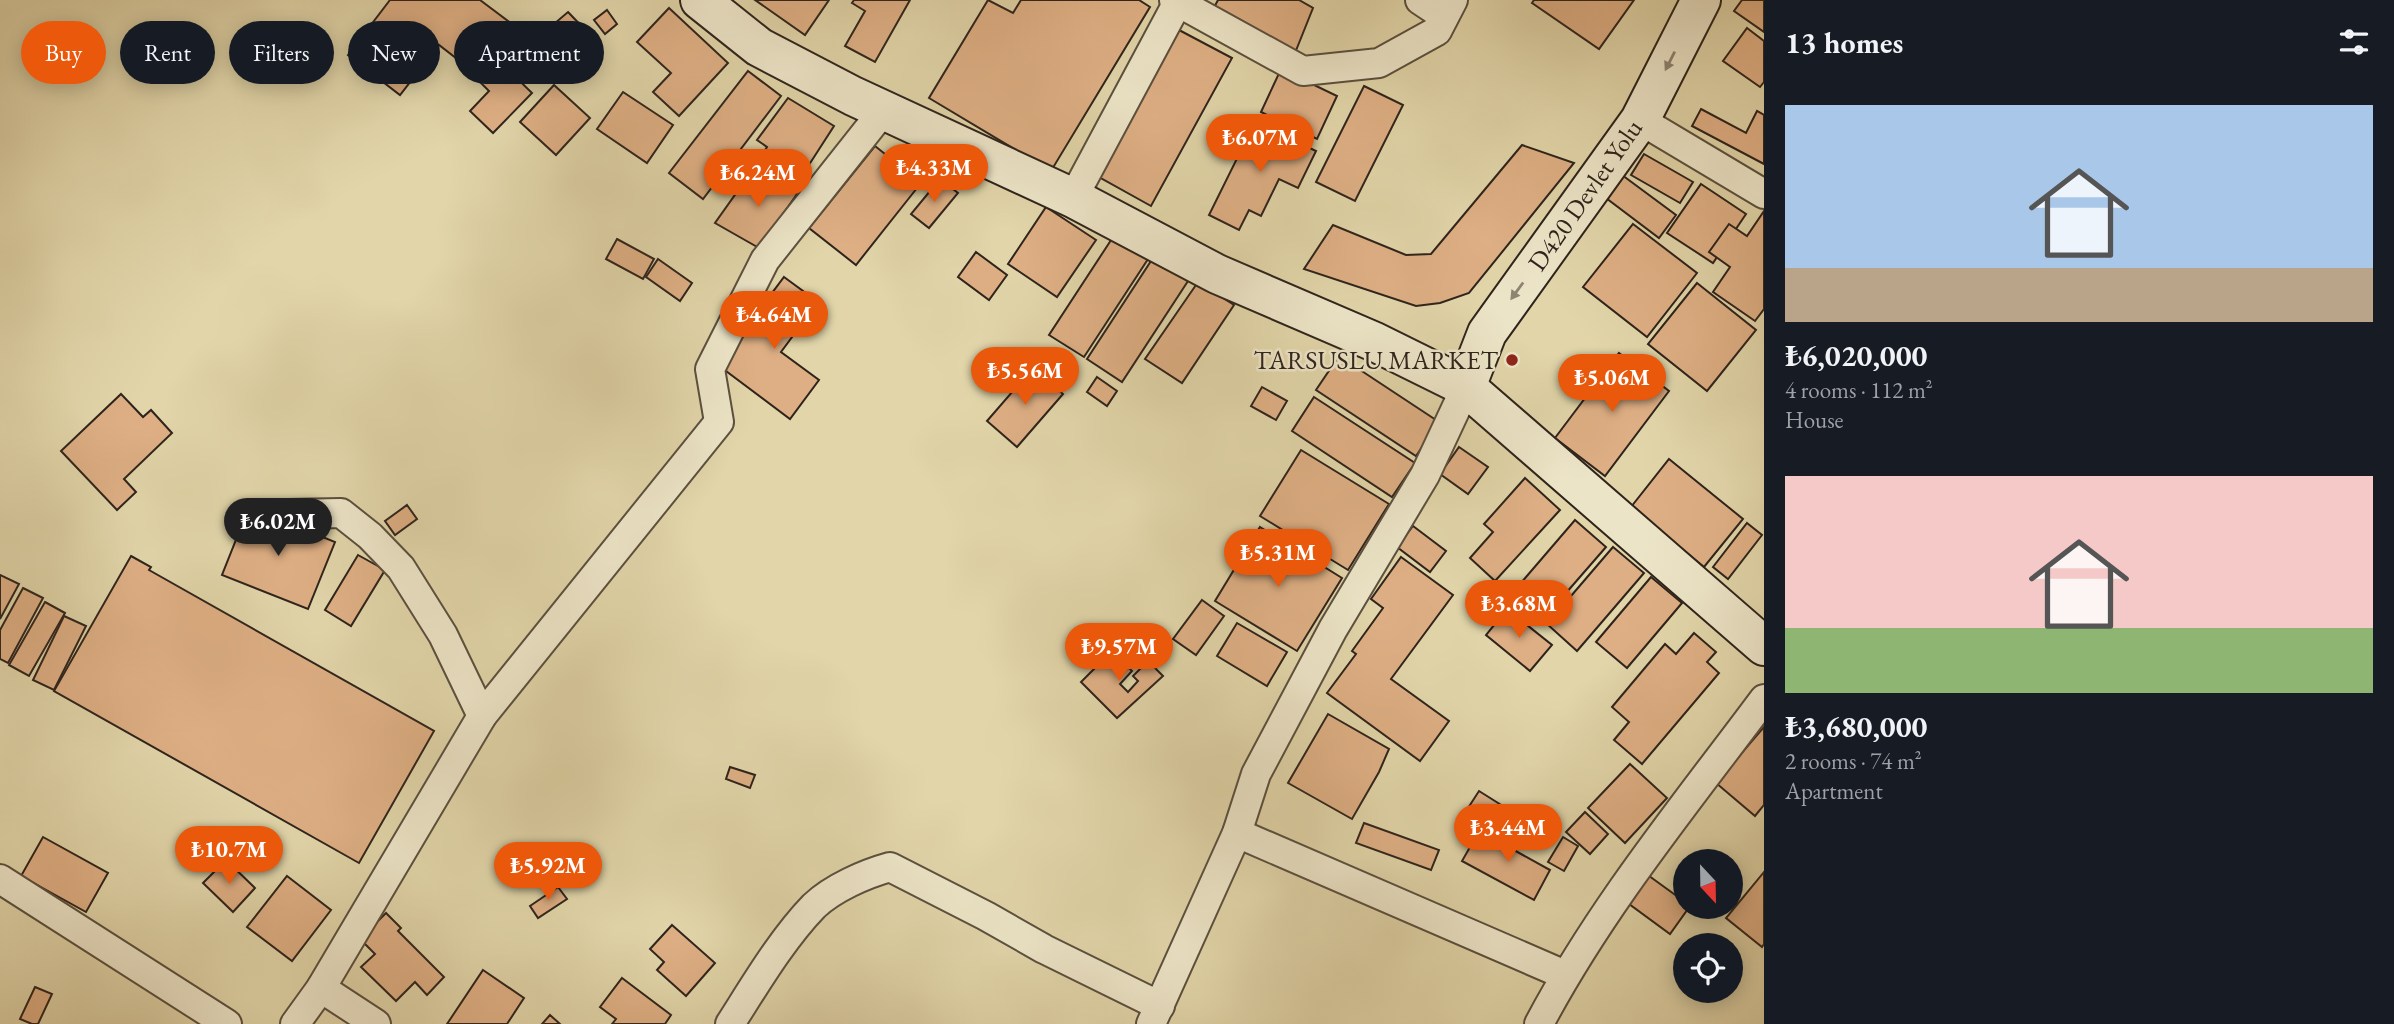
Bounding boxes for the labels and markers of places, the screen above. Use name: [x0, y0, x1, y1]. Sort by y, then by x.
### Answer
pin: ₺6.07M: [1203, 114, 1317, 174]
pin: ₺4.33M: [877, 144, 991, 204]
pin: ₺6.24M: [701, 150, 815, 209]
pin: ₺4.64M: [717, 292, 831, 351]
place label: TARSUSLU MARKET: [1254, 343, 1499, 377]
pin: ₺5.56M: [968, 348, 1082, 407]
marker: TARSUSLU MARKET: [1504, 352, 1520, 368]
pin: ₺5.06M: [1555, 354, 1669, 414]
pin: ₺6.02M: [221, 498, 335, 558]
pin: ₺5.31M: [1221, 530, 1335, 589]
pin: ₺3.68M: [1462, 580, 1576, 640]
pin: ₺9.57M: [1062, 624, 1176, 683]
pin: ₺3.44M: [1451, 804, 1565, 864]
pin: ₺10.7M: [172, 826, 286, 886]
pin: ₺5.92M: [491, 842, 605, 902]

